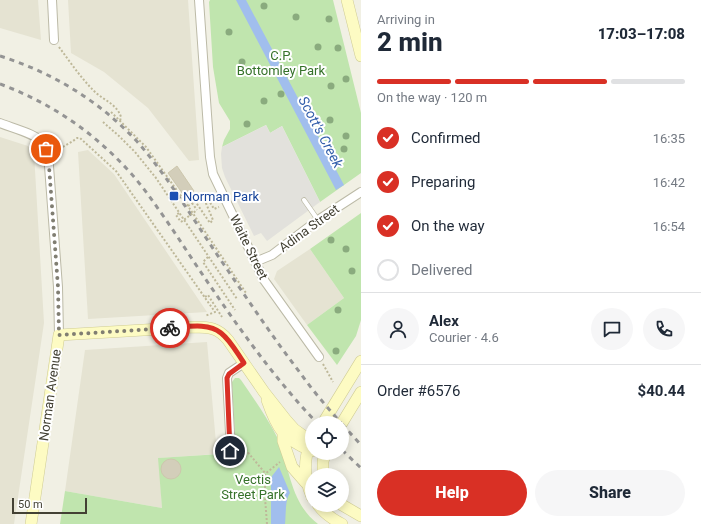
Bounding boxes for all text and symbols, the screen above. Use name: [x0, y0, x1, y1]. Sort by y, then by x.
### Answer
text: Arriving in: [377, 12, 435, 27]
text: 17:03–17:08: [598, 25, 685, 43]
text: 2 min: [377, 27, 443, 57]
park label: C.P. Bottomley Park: [237, 48, 326, 78]
text: On the way · 120 m: [377, 90, 487, 105]
water label: Scott's Creek: [295, 94, 347, 171]
icon: check: [377, 127, 399, 149]
text: Confirmed: [411, 129, 481, 147]
text: 16:35: [653, 131, 685, 146]
pin: [29, 132, 63, 166]
icon: bag: [35, 138, 57, 160]
icon: check: [377, 171, 399, 193]
text: Preparing: [411, 173, 475, 191]
text: 16:42: [653, 175, 685, 190]
place label: Norman Park: [183, 189, 260, 204]
marker: Norman Park: [168, 190, 180, 202]
street label: Adina Street: [276, 201, 342, 255]
street label: Waite Street: [227, 212, 271, 282]
icon: check: [377, 215, 399, 237]
text: On the way: [411, 217, 485, 235]
text: 16:54: [653, 219, 685, 234]
text: Delivered: [411, 261, 473, 279]
courier: [150, 308, 190, 348]
button: person: [377, 308, 419, 350]
button: chat: [591, 308, 633, 350]
button: phone: [643, 308, 685, 350]
text: Alex: [429, 312, 459, 330]
icon: bike: [159, 317, 181, 339]
text: Courier · 4.6: [429, 330, 499, 345]
street label: Norman Avenue: [36, 348, 64, 442]
text: Order #6576: [377, 382, 460, 400]
text: $40.44: [638, 382, 685, 400]
map controls: [305, 416, 349, 512]
button: locate: [305, 416, 349, 460]
pin: [213, 434, 247, 468]
icon: home: [219, 440, 241, 462]
button: layers: [305, 468, 349, 512]
button: Help: [377, 470, 527, 516]
button: Share: [535, 470, 685, 516]
park label: Vectis Street Park: [221, 472, 285, 502]
scale bar: [12, 496, 87, 515]
text: 50 m: [18, 498, 43, 511]

